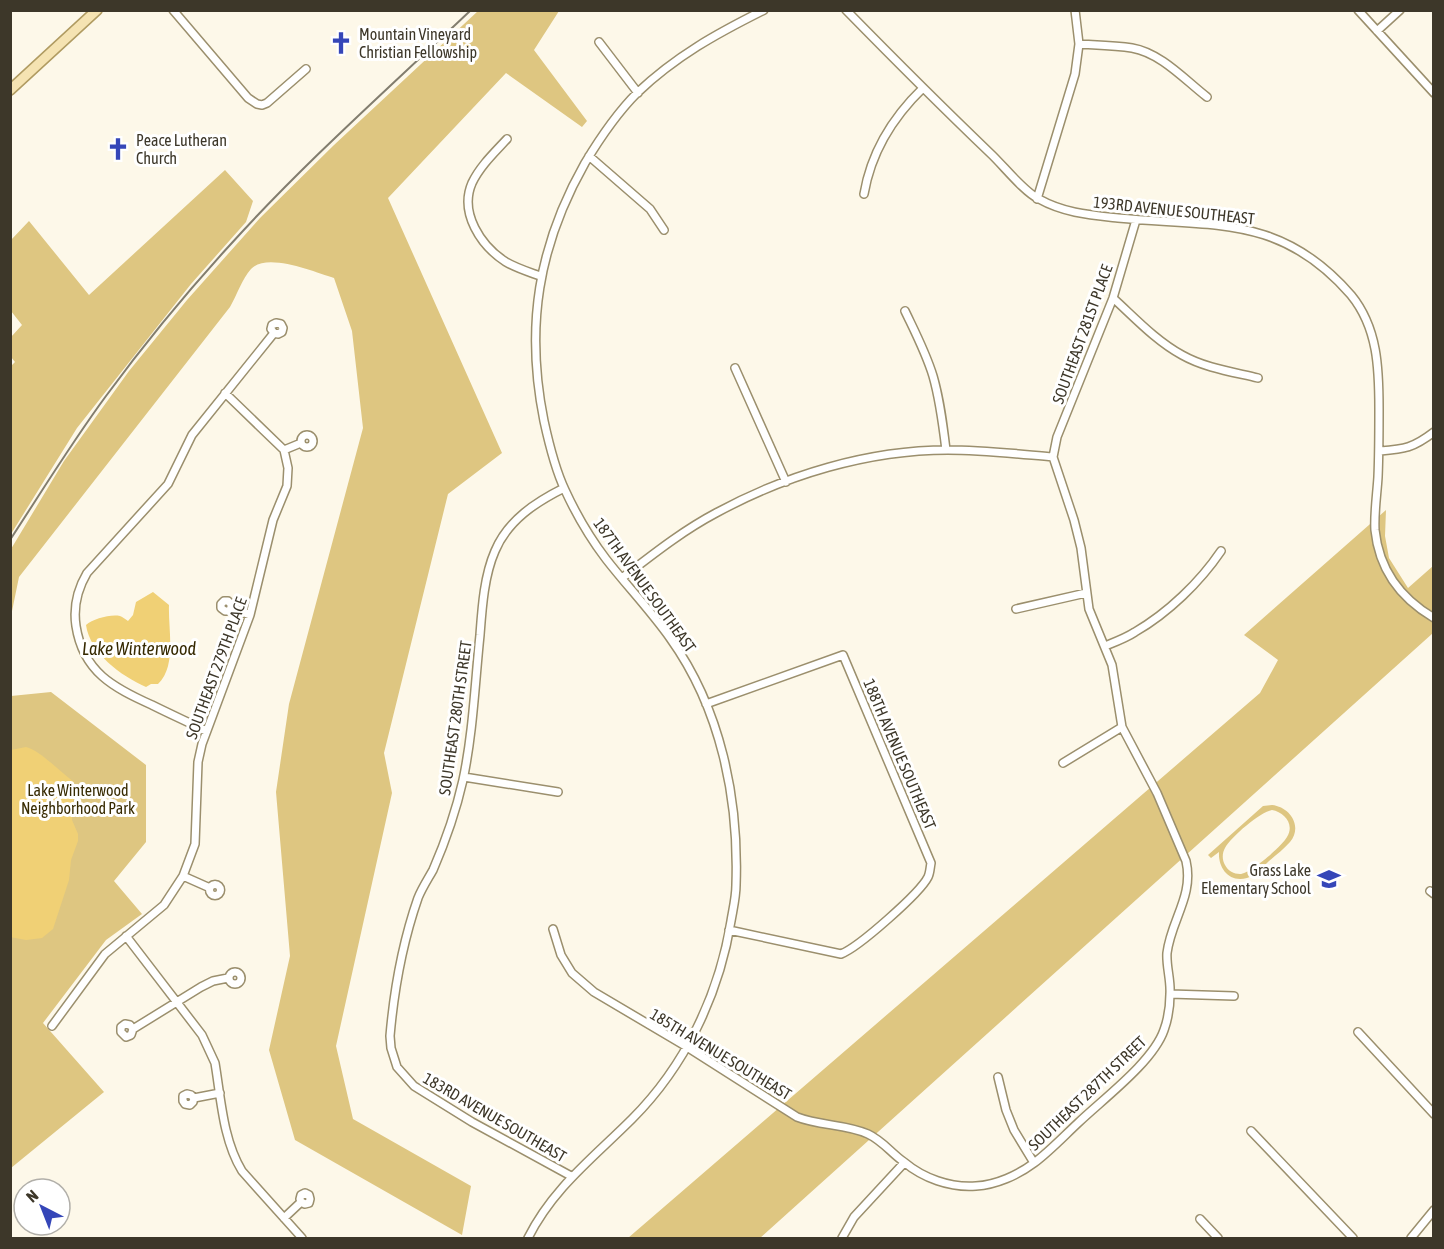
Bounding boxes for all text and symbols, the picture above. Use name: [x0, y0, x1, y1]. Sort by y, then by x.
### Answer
place label: Mountain Vineyard Christian Fellowship: [359, 25, 477, 62]
church icon: Mountain Vineyard Christian Fellowship: [328, 30, 354, 56]
place label: Peace Lutheran Church: [136, 131, 227, 167]
church icon: Peace Lutheran Church: [105, 136, 131, 162]
street label: 193RD AVENUE SOUTHEAST: [1092, 193, 1256, 227]
street label: SOUTHEAST 281ST PLACE: [1048, 262, 1116, 406]
street label: 187TH AVENUE SOUTHEAST: [590, 514, 700, 656]
street label: SOUTHEAST 279TH PLACE: [182, 595, 250, 741]
water label: Lake Winterwood: [82, 638, 196, 659]
street label: SOUTHEAST 280TH STREET: [435, 640, 475, 796]
street label: 188TH AVENUE SOUTHEAST: [860, 676, 940, 832]
park label: Lake Winterwood Neighborhood Park: [21, 781, 135, 818]
place label: Grass Lake Elementary School: [1201, 861, 1312, 898]
school or university icon: Grass Lake Elementary School: [1316, 866, 1342, 892]
street label: 185TH AVENUE SOUTHEAST: [647, 1005, 795, 1103]
street label: SOUTHEAST 287TH STREET: [1025, 1032, 1149, 1154]
street label: 183RD AVENUE SOUTHEAST: [420, 1069, 570, 1165]
north arrow: [12, 1177, 72, 1237]
text: N: [22, 1186, 41, 1206]

